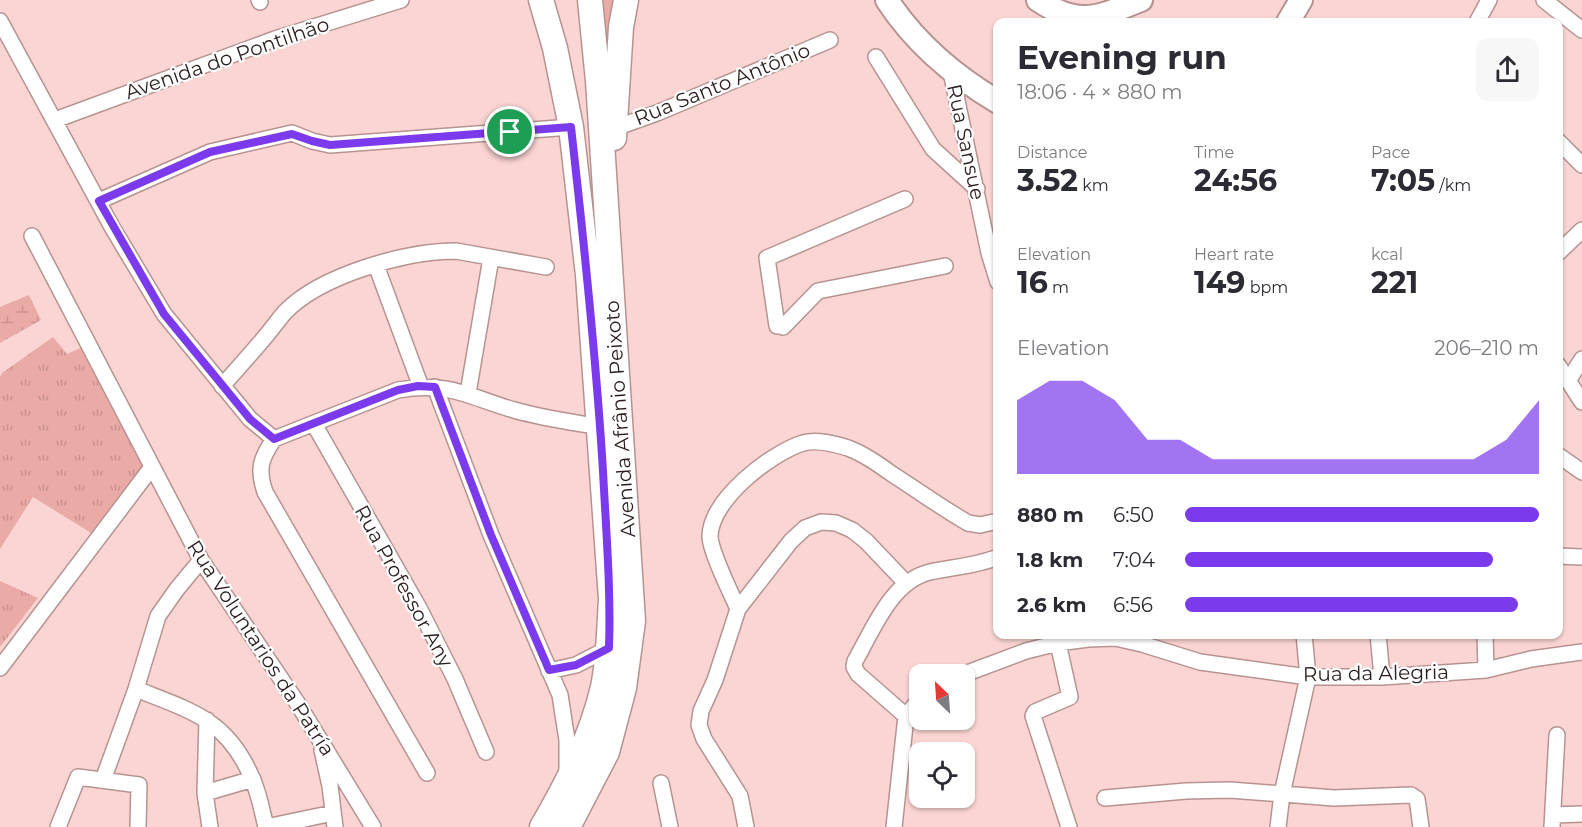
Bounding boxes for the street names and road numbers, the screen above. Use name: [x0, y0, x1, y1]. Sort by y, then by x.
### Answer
street label: Avenida do Pontilhão: [122, 12, 332, 104]
street label: Rua Santo Antônio: [631, 38, 813, 130]
street label: Rua Sansue: [942, 82, 990, 202]
street label: Avenida Afrânio Peixoto: [600, 300, 640, 538]
street label: Rua Professor Any: [350, 501, 459, 671]
street label: Rua Voluntarios da Patría: [182, 536, 340, 760]
street label: Rua da Alegria: [1303, 660, 1449, 686]

